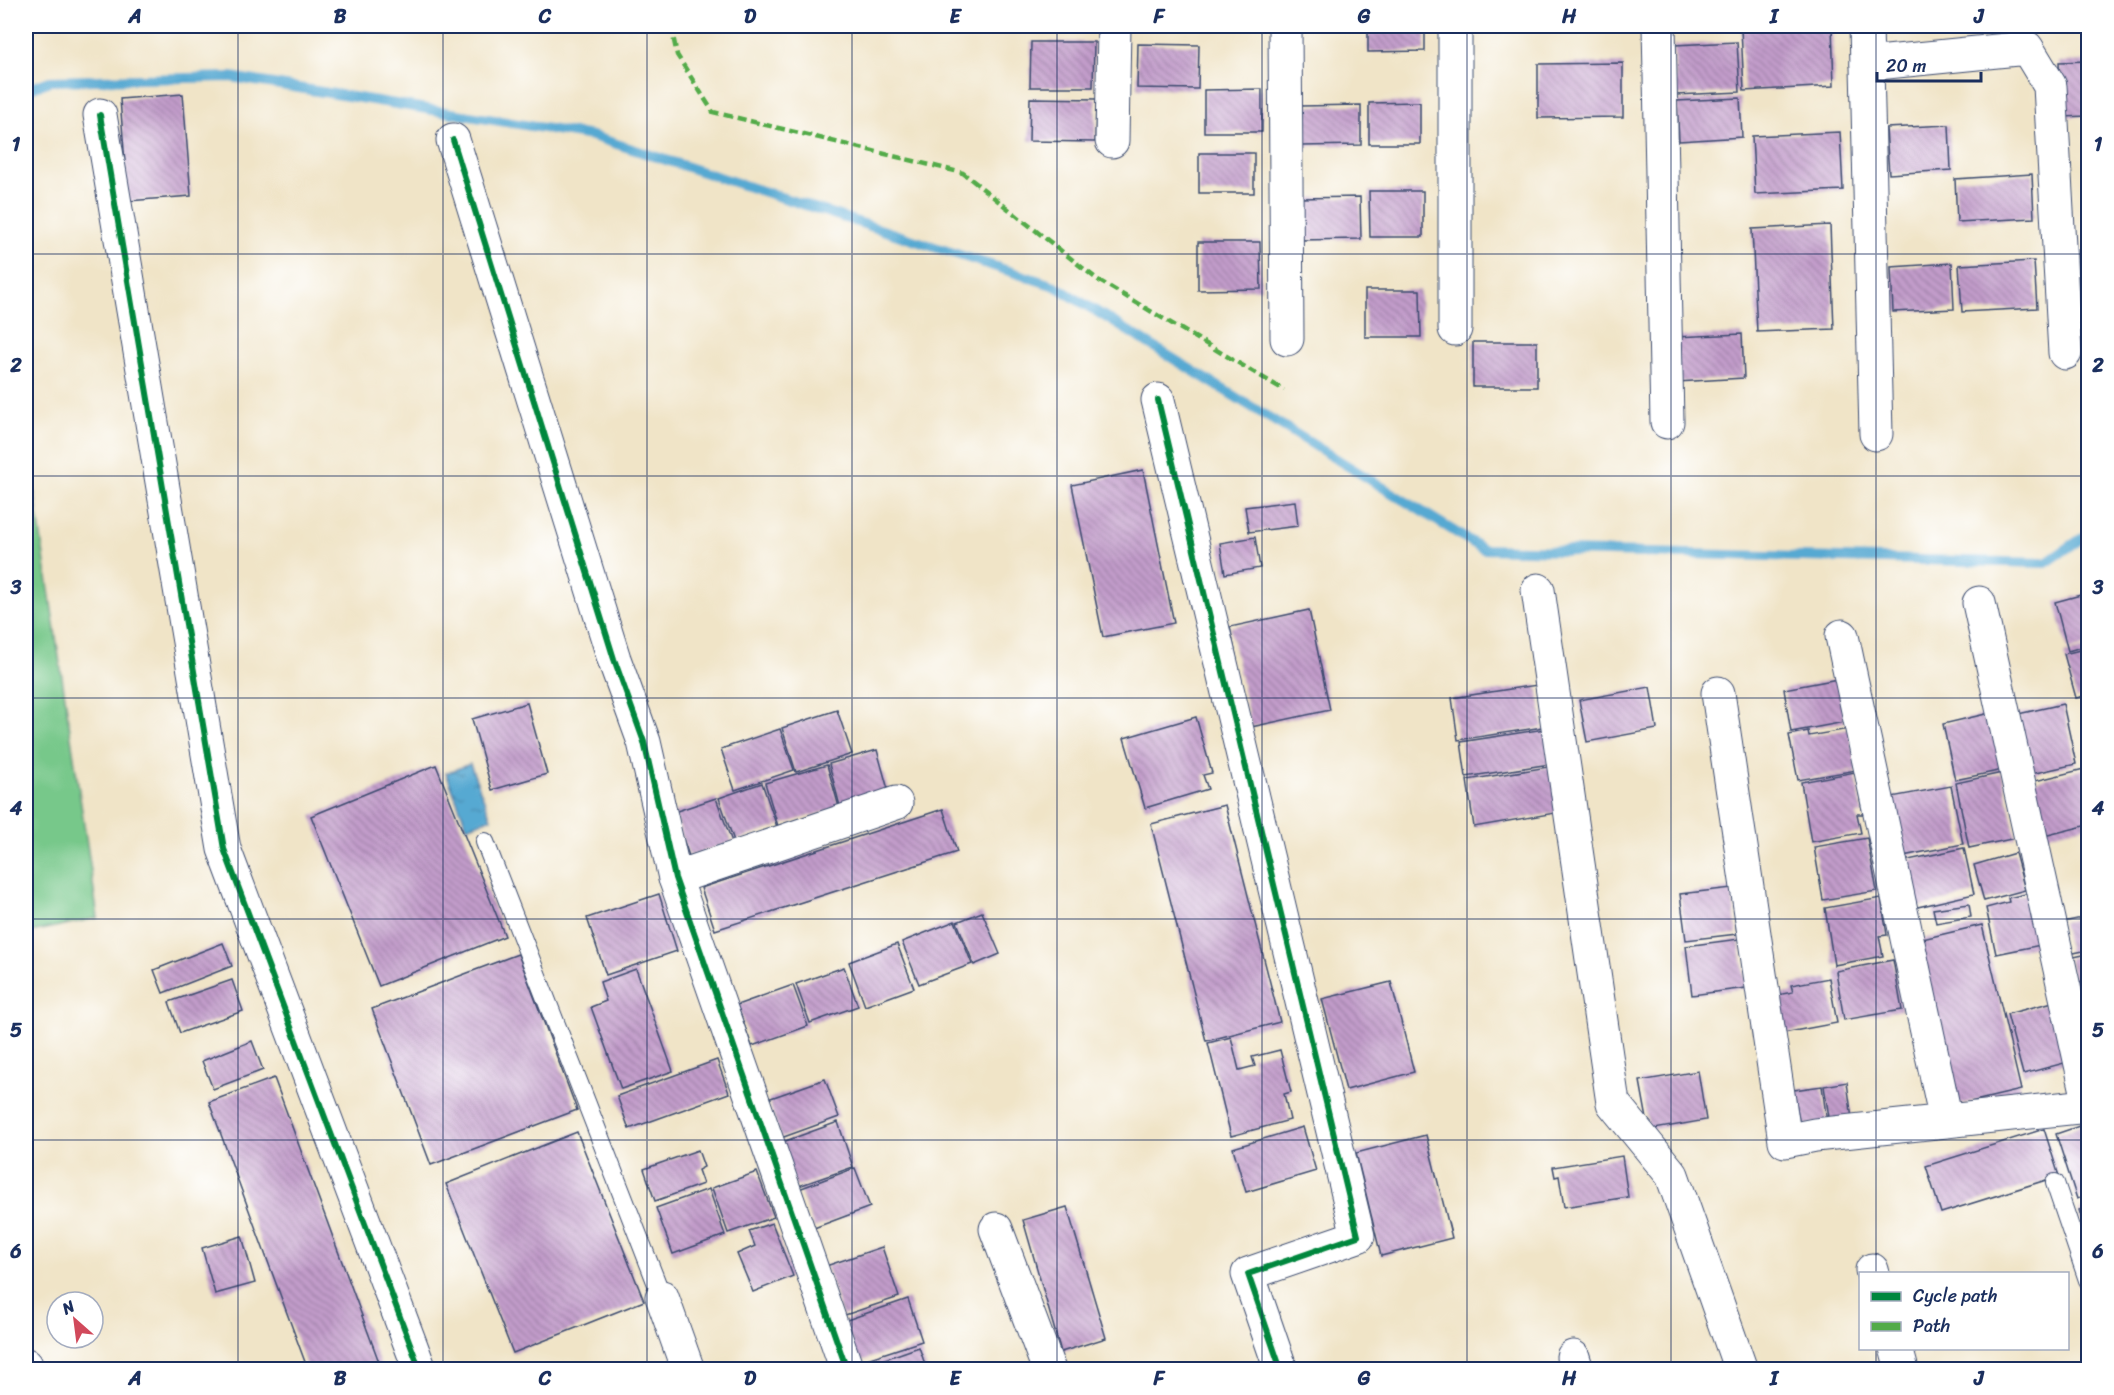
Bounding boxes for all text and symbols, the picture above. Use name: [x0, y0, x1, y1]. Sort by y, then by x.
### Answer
text: A: [127, 0, 142, 34]
text: B: [334, 0, 347, 34]
text: C: [538, 0, 552, 34]
text: D: [744, 0, 757, 34]
text: E: [949, 0, 962, 34]
text: F: [1153, 0, 1166, 34]
text: G: [1357, 0, 1371, 34]
text: H: [1561, 0, 1577, 34]
text: I: [1769, 0, 1780, 34]
text: J: [1973, 0, 1985, 34]
scale bar: [1877, 45, 1980, 83]
text: 20 m: [1886, 50, 1926, 82]
text: 1: [12, 127, 21, 162]
text: 1: [2094, 127, 2103, 162]
text: 2: [9, 348, 22, 383]
text: 2: [2091, 348, 2104, 383]
text: 3: [10, 570, 22, 605]
text: 3: [2092, 570, 2104, 605]
text: 4: [9, 791, 23, 826]
text: 4: [2091, 791, 2105, 826]
text: 5: [10, 1013, 22, 1048]
text: 5: [2092, 1013, 2104, 1048]
text: 6: [9, 1234, 22, 1269]
text: 6: [2091, 1234, 2104, 1269]
legend: [1859, 1272, 2069, 1350]
text: Cycle path: [1913, 1280, 1997, 1312]
north arrow: [45, 1290, 105, 1350]
text: N: [56, 1291, 81, 1323]
text: Path: [1913, 1310, 1950, 1342]
text: A: [127, 1361, 142, 1395]
text: B: [334, 1361, 347, 1395]
text: C: [538, 1361, 552, 1395]
text: D: [744, 1361, 757, 1395]
text: E: [949, 1361, 962, 1395]
text: F: [1153, 1361, 1166, 1395]
text: G: [1357, 1361, 1371, 1395]
text: H: [1561, 1361, 1577, 1395]
text: I: [1769, 1361, 1780, 1395]
text: J: [1973, 1361, 1985, 1395]

